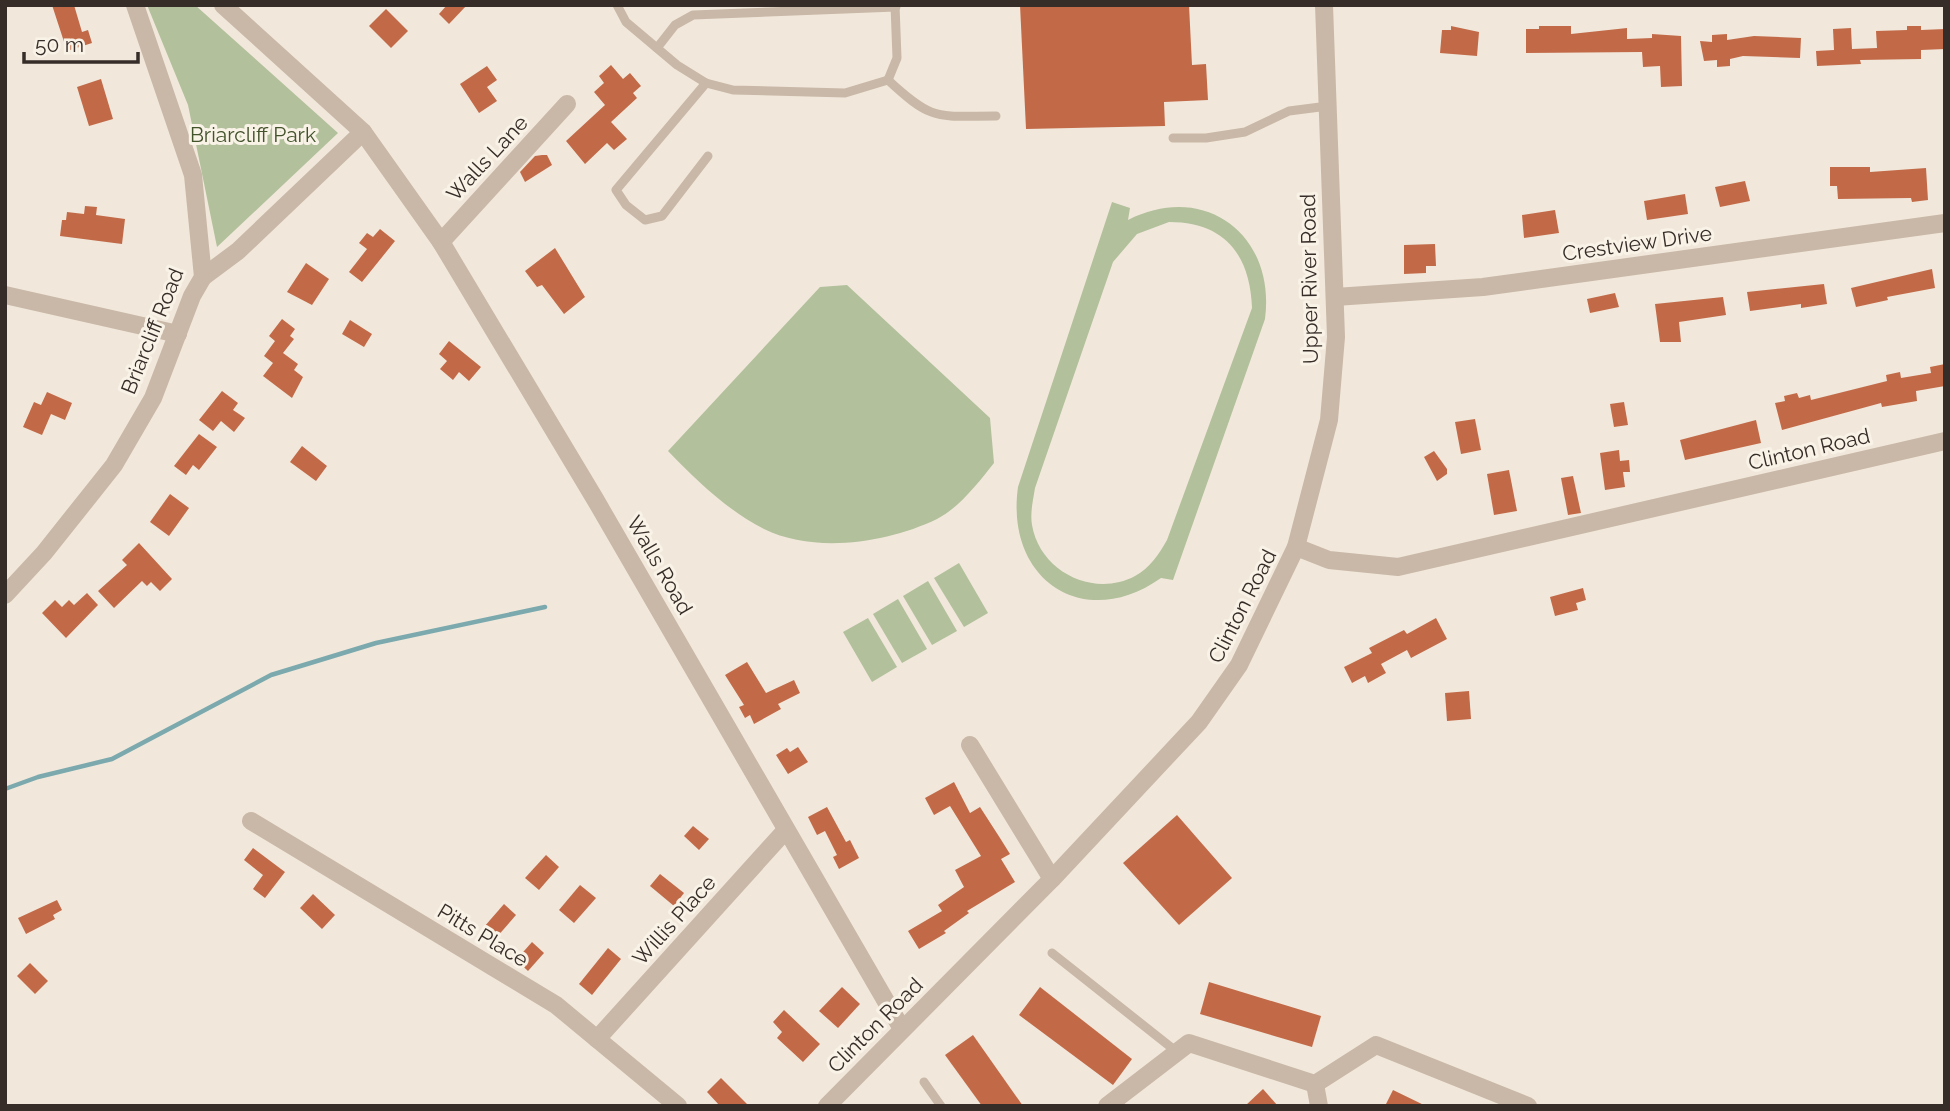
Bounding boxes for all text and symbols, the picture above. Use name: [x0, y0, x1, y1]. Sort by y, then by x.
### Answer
scale bar: [24, 21, 138, 65]
text: 50 m: [35, 32, 84, 57]
street label: Walls Lane: [441, 110, 533, 206]
park label: Briarcliff Park: [190, 122, 316, 147]
street label: Upper River Road: [1295, 194, 1323, 364]
street label: Crestview Drive: [1561, 220, 1713, 266]
street label: Briarcliff Road: [115, 264, 189, 398]
street label: Clinton Road: [1746, 423, 1872, 475]
street label: Walls Road: [622, 511, 698, 619]
street label: Clinton Road: [1203, 545, 1281, 667]
street label: Willis Place: [627, 870, 721, 970]
street label: Pitts Place: [433, 898, 533, 972]
street label: Clinton Road: [822, 972, 928, 1078]

